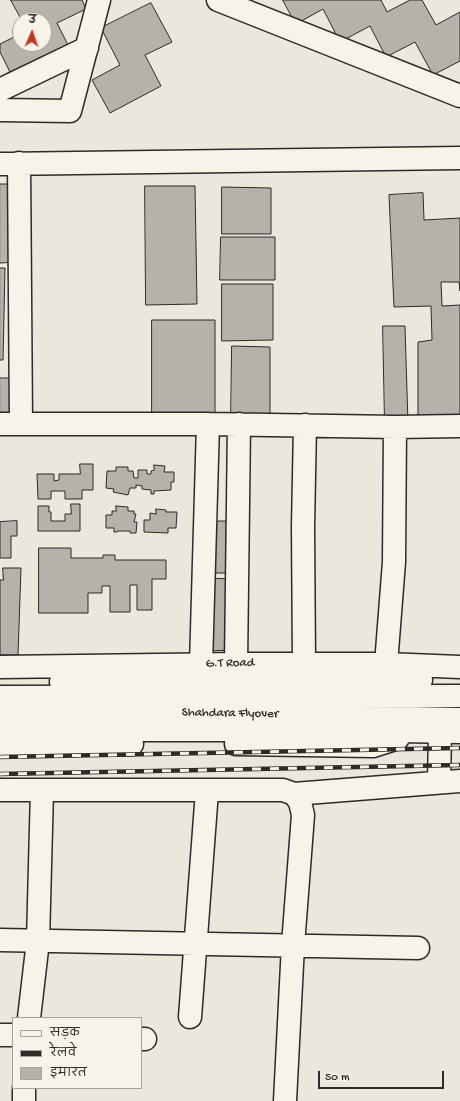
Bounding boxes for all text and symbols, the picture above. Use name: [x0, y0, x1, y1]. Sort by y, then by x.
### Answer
north arrow: [12, 12, 52, 52]
text: उ: [29, 15, 36, 27]
street label: G.T Road: [205, 656, 255, 672]
street label: Shahdara Flyover: [182, 705, 278, 723]
legend: [12, 1017, 142, 1089]
text: सड़क: [50, 1027, 80, 1041]
text: रेलवे: [50, 1047, 76, 1061]
scale bar: [320, 1063, 446, 1089]
text: इमारत: [50, 1067, 87, 1081]
text: 50 m: [325, 1071, 350, 1085]

